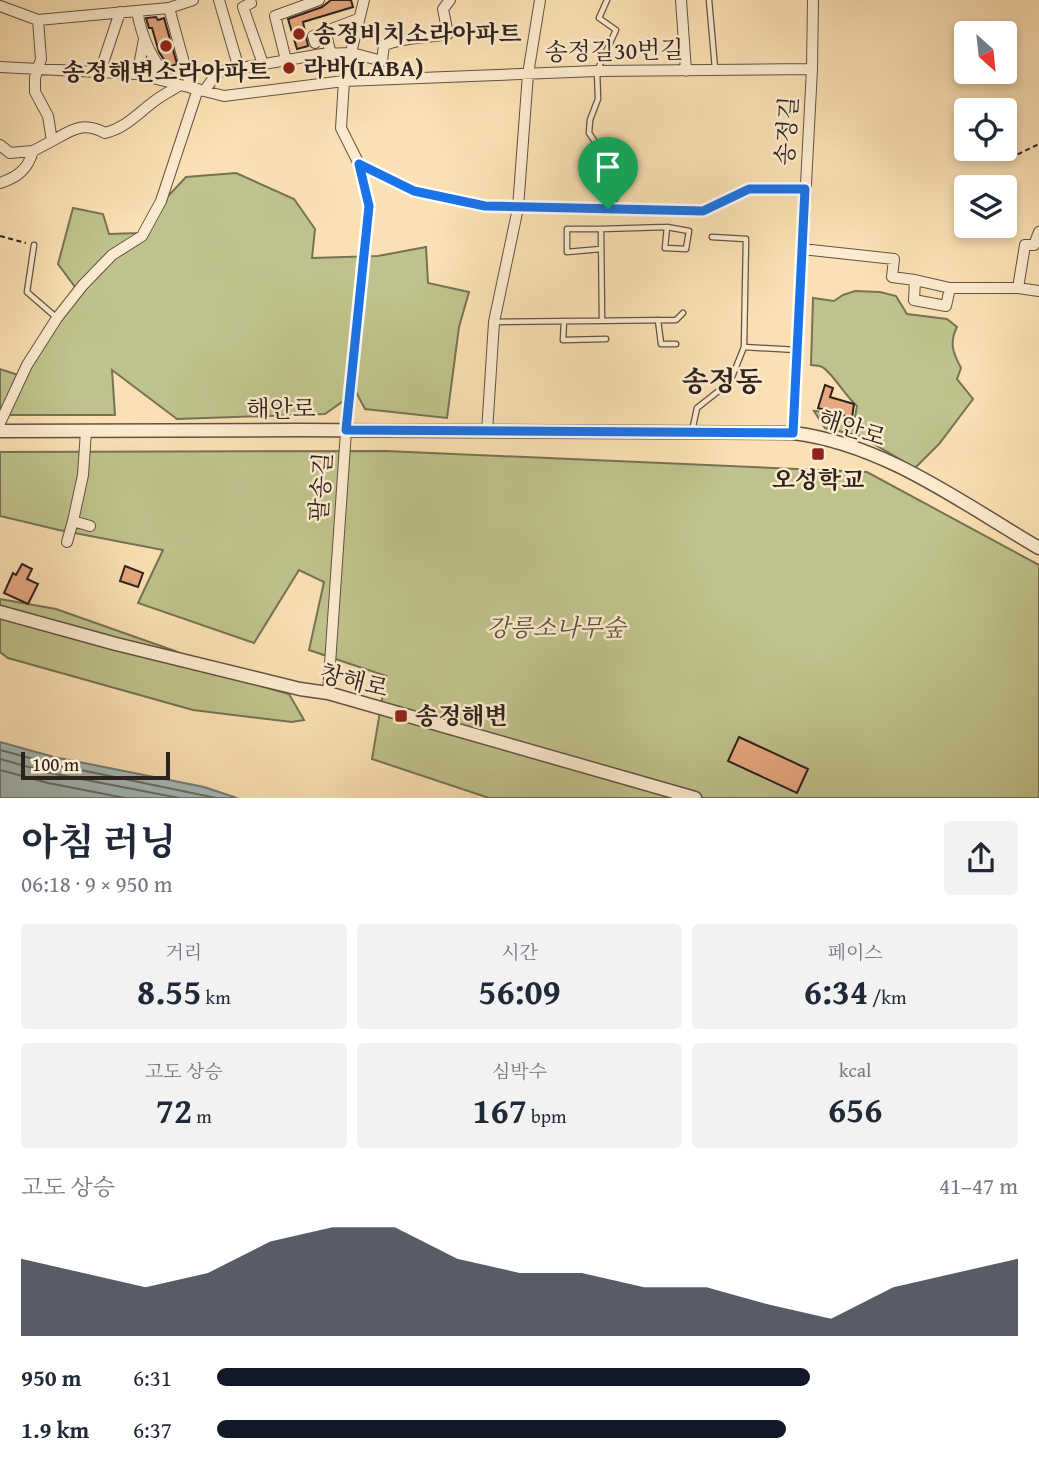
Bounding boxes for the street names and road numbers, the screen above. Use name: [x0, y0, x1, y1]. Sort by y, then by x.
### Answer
street label: 송정길30번길: [544, 32, 684, 69]
street label: 송정길: [767, 95, 806, 167]
street label: 해안로: [246, 391, 316, 426]
street label: 해안로: [814, 400, 891, 455]
street label: 팔송길: [301, 451, 340, 523]
street label: 창해로: [316, 655, 392, 706]

